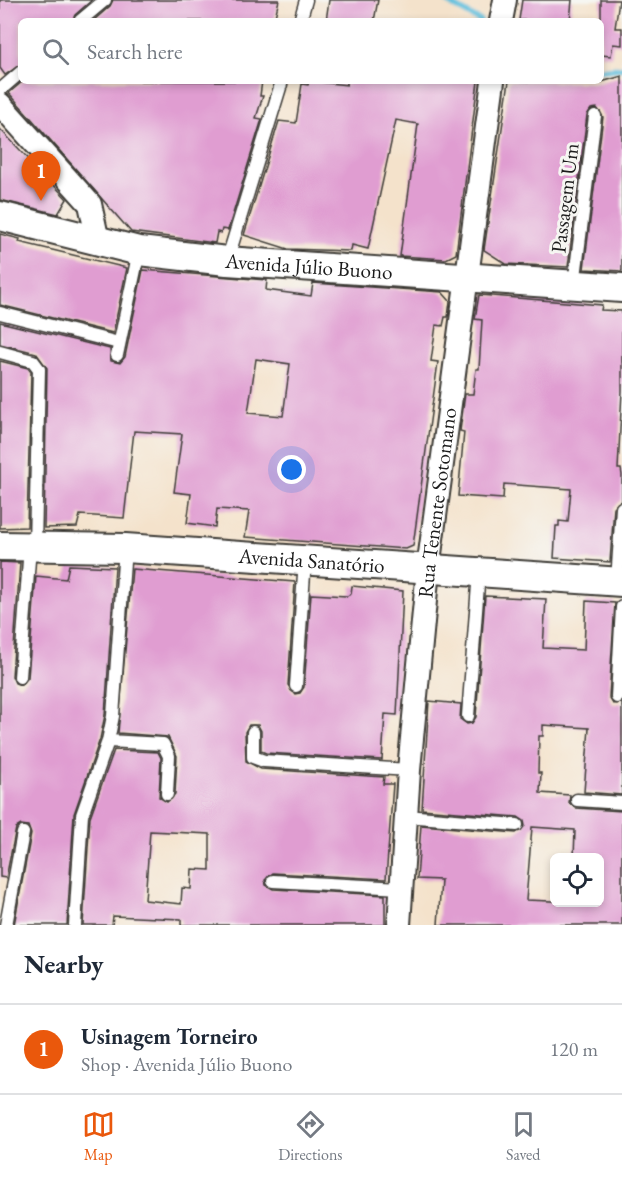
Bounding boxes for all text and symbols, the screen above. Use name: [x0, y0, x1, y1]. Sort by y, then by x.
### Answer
search box: [18, 18, 604, 84]
icon: search: [39, 35, 72, 68]
text: Search here: [87, 37, 182, 66]
street label: Passagem Um: [544, 141, 585, 254]
pin: 1: [22, 152, 60, 201]
street label: Avenida Júlio Buono: [223, 247, 394, 285]
street label: Rua Tenente Sotomano: [411, 406, 462, 599]
your location: [277, 455, 306, 484]
street label: Avenida Sanatório: [236, 542, 386, 579]
map controls: [550, 853, 604, 907]
button: locate: [550, 853, 604, 907]
text: Nearby: [24, 947, 104, 981]
text: Usinagem Torneiro: [81, 1022, 257, 1051]
text: 1: [38, 1036, 49, 1062]
text: 120 m: [550, 1036, 598, 1062]
text: Shop · Avenida Júlio Buono: [81, 1051, 293, 1077]
tab: Map: [82, 1108, 115, 1165]
tab: Directions: [278, 1108, 343, 1165]
tab: Saved: [506, 1108, 540, 1165]

